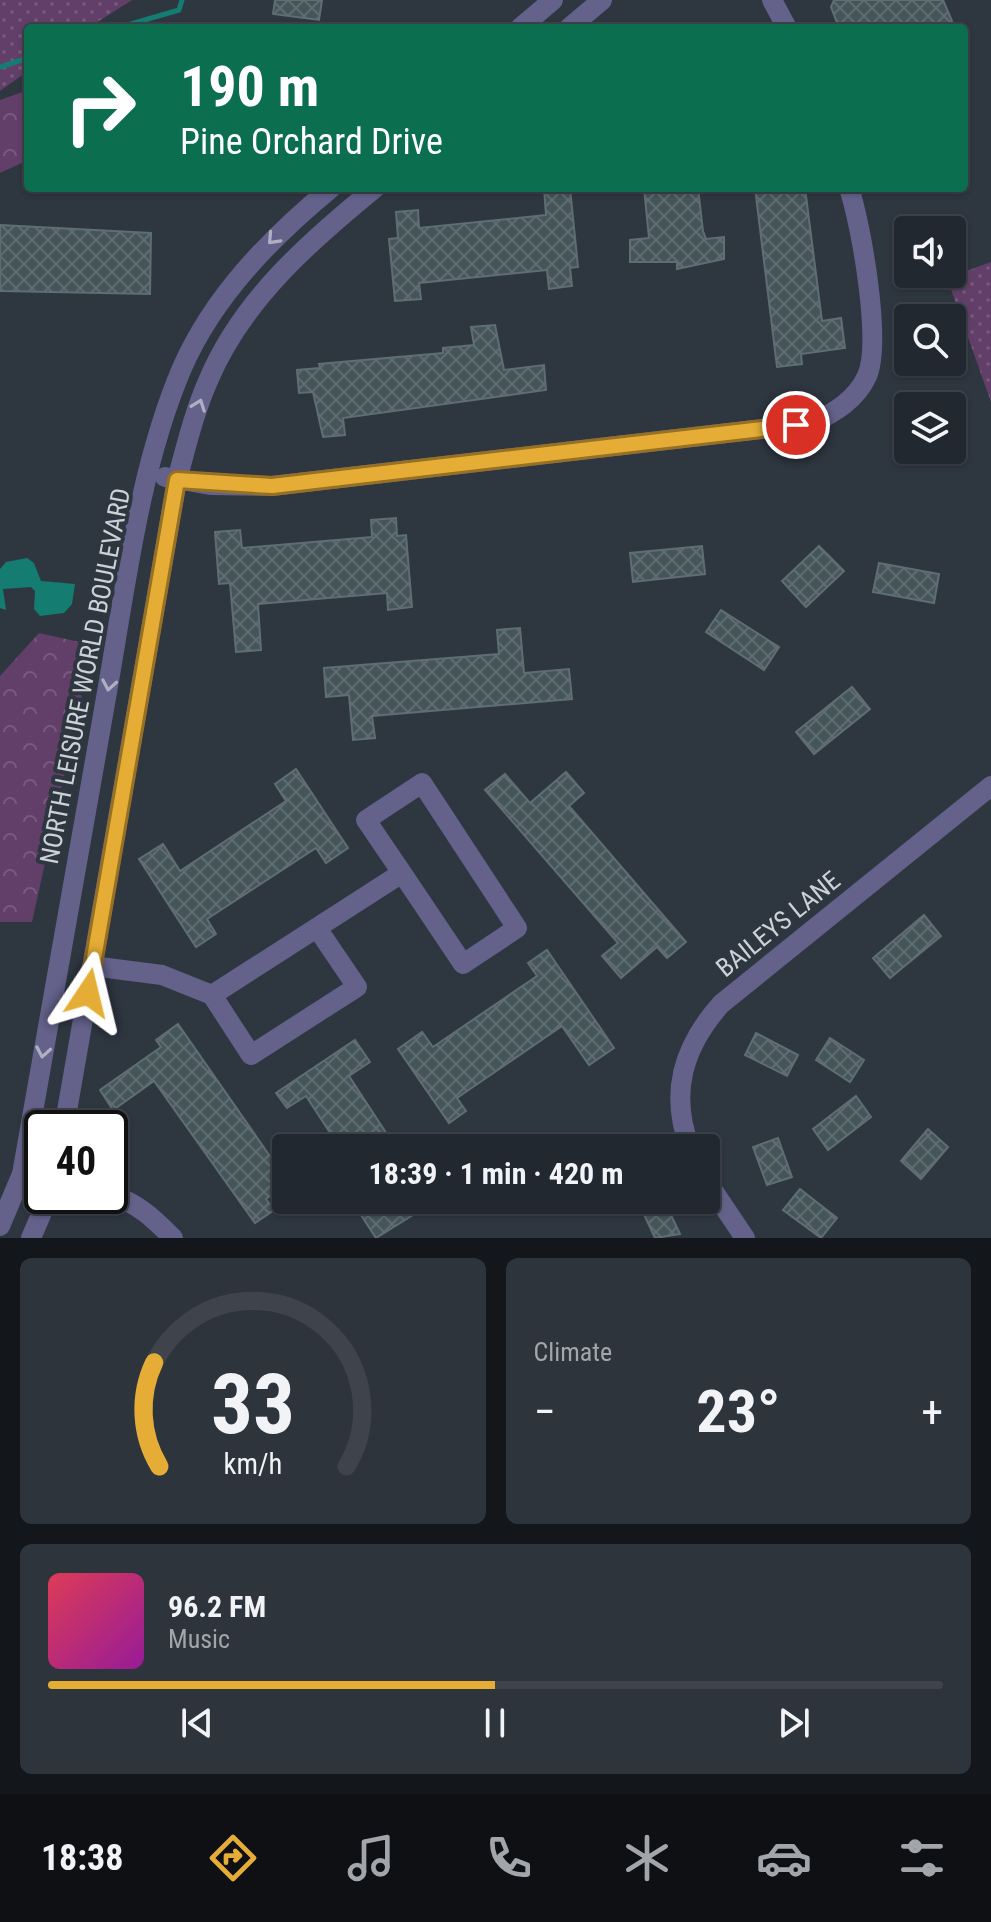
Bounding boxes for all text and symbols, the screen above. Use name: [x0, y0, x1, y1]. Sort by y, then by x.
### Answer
text: 190 m: [180, 54, 319, 120]
icon: right: [48, 56, 152, 160]
text: Pine Orchard Drive: [180, 121, 443, 163]
map controls: [894, 216, 966, 464]
button: sound: [894, 216, 966, 288]
one-way arrow: [268, 230, 282, 245]
button: search: [894, 304, 966, 376]
pin: [762, 391, 830, 459]
button: layers: [894, 392, 966, 464]
one-way arrow: [189, 399, 206, 413]
icon: arrive: [774, 403, 818, 447]
street label: NORTH LEISURE WORLD BOULEVARD: [34, 486, 136, 866]
one-way arrow: [101, 678, 118, 692]
street label: BAILEYS LANE: [710, 865, 846, 983]
position arrow: [46, 951, 130, 1035]
one-way arrow: [36, 1045, 53, 1058]
speed limit sign: 40: [24, 1110, 128, 1214]
text: 18:39 · 1 min · 420 m: [369, 1156, 623, 1191]
text: Climate: [534, 1337, 612, 1367]
text: 33: [211, 1356, 295, 1453]
text: 23°: [696, 1376, 780, 1447]
text: −: [534, 1386, 556, 1438]
text: +: [921, 1386, 943, 1438]
text: km/h: [223, 1447, 282, 1481]
text: 96.2 FM: [168, 1589, 266, 1624]
text: Music: [168, 1624, 230, 1654]
icon: previous: [175, 1701, 219, 1745]
icon: pause: [473, 1701, 517, 1745]
icon: next: [772, 1701, 816, 1745]
icon: directions: [205, 1830, 261, 1886]
icon: music: [343, 1830, 399, 1886]
icon: phone: [481, 1830, 537, 1886]
icon: climate: [619, 1830, 675, 1886]
icon: car: [756, 1830, 812, 1886]
icon: filters: [894, 1830, 950, 1886]
text: 18:38: [41, 1837, 124, 1879]

